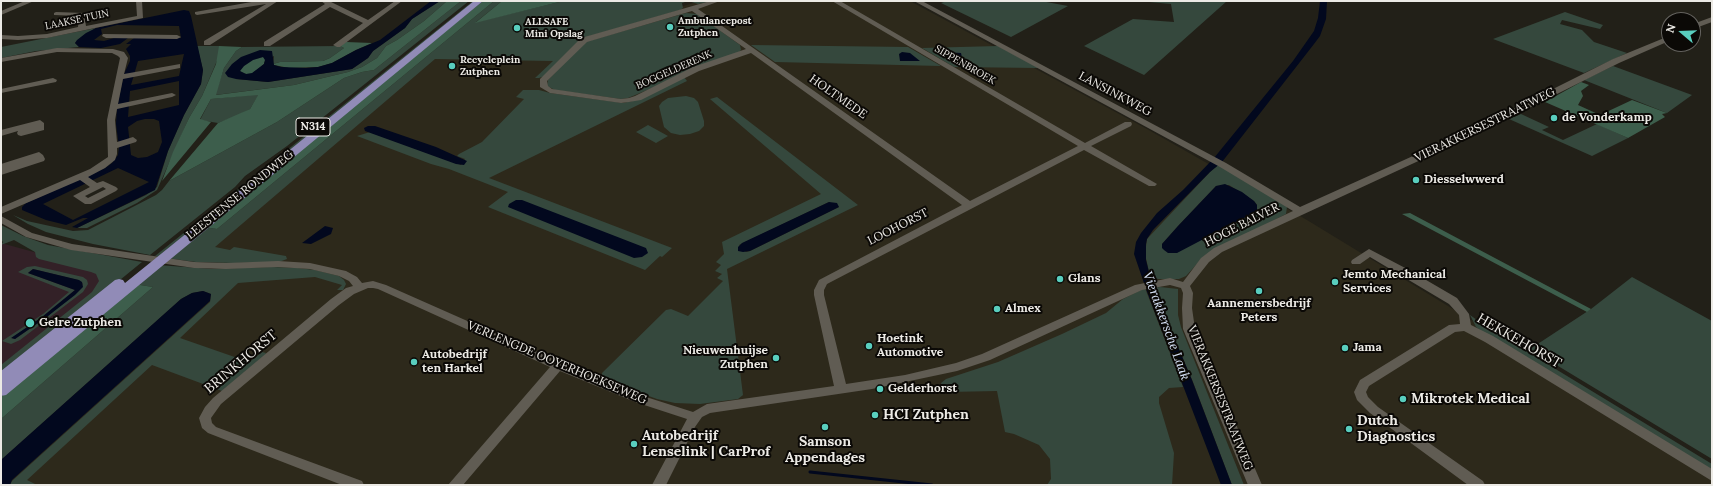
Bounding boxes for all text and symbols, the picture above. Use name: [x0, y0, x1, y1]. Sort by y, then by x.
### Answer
street label: LAAKSE TUIN: [44, 7, 110, 33]
north arrow: [1661, 12, 1701, 52]
place label: Ambulancepost Zutphen: [678, 15, 752, 38]
place label: ALLSAFE Mini Opslag: [525, 16, 583, 40]
marker: Ambulancepost Zutphen: [665, 22, 675, 32]
text: N: [1663, 22, 1679, 35]
marker: ALLSAFE Mini Opslag: [512, 23, 522, 33]
street label: SIPPENBROEK: [932, 43, 998, 87]
street label: BOGGELDERENK: [634, 48, 714, 92]
place label: Recycleplein Zutphen: [460, 54, 520, 78]
marker: Recycleplein Zutphen: [447, 61, 457, 71]
street label: LANSINKWEG: [1076, 69, 1154, 119]
street label: HOLTMEDE: [806, 72, 870, 122]
street label: VIERAKKERSESTRAATWEG: [1412, 85, 1558, 165]
place label: de Vonderkamp: [1562, 111, 1652, 125]
marker: de Vonderkamp: [1549, 113, 1559, 123]
road number: N314: [296, 118, 330, 136]
street label: LEESTENSE RONDWEG: [183, 147, 297, 243]
place label: Diesselwwerd: [1424, 173, 1504, 187]
marker: Diesselwwerd: [1411, 175, 1421, 185]
street label: HOGE BALVER: [1202, 200, 1282, 250]
street label: LOOHORST: [865, 206, 931, 248]
place label: Jemto Mechanical Services: [1343, 268, 1446, 296]
water label: Vierakkersche Laak: [1139, 269, 1193, 383]
place label: Glans: [1068, 272, 1100, 286]
marker: Glans: [1055, 274, 1065, 284]
marker: Jemto Mechanical Services: [1330, 277, 1340, 287]
marker: Aannemersbedrijf Peters: [1254, 286, 1264, 296]
place label: Aannemersbedrijf Peters: [1207, 297, 1311, 325]
place label: Almex: [1005, 302, 1041, 316]
marker: Almex: [992, 304, 1002, 314]
street label: HEKKEHORST: [1474, 310, 1564, 372]
place label: Gelre Zutphen: [39, 316, 122, 330]
marker: Gelre Zutphen: [24, 317, 36, 329]
street label: VERLENGDE OOYERHOEKSEWEG: [465, 319, 649, 407]
street label: VIERAKKERSESTRAATWEG: [1184, 324, 1256, 472]
street label: BRINKHORST: [201, 327, 281, 397]
place label: Hoetink Automotive: [877, 332, 943, 360]
marker: Hoetink Automotive: [864, 341, 874, 351]
place label: Jama: [1353, 341, 1382, 355]
marker: Jama: [1340, 343, 1350, 353]
place label: Nieuwenhuijse Zutphen: [683, 344, 768, 372]
place label: Autobedrijf ten Harkel: [422, 348, 487, 376]
marker: Nieuwenhuijse Zutphen: [771, 353, 781, 363]
marker: Autobedrijf ten Harkel: [409, 357, 419, 367]
place label: Gelderhorst: [888, 382, 957, 396]
marker: Gelderhorst: [875, 384, 885, 394]
place label: Mikrotek Medical: [1411, 391, 1530, 407]
marker: Mikrotek Medical: [1398, 394, 1408, 404]
place label: HCI Zutphen: [883, 407, 969, 423]
marker: HCI Zutphen: [870, 410, 880, 420]
place label: Dutch Diagnostics: [1357, 413, 1435, 446]
marker: Samson Appendages: [820, 422, 830, 432]
marker: Dutch Diagnostics: [1344, 424, 1354, 434]
place label: Autobedrijf Lenselink | CarProf: [642, 428, 770, 460]
place label: Samson Appendages: [785, 434, 865, 466]
marker: Autobedrijf Lenselink | CarProf: [629, 439, 639, 449]

